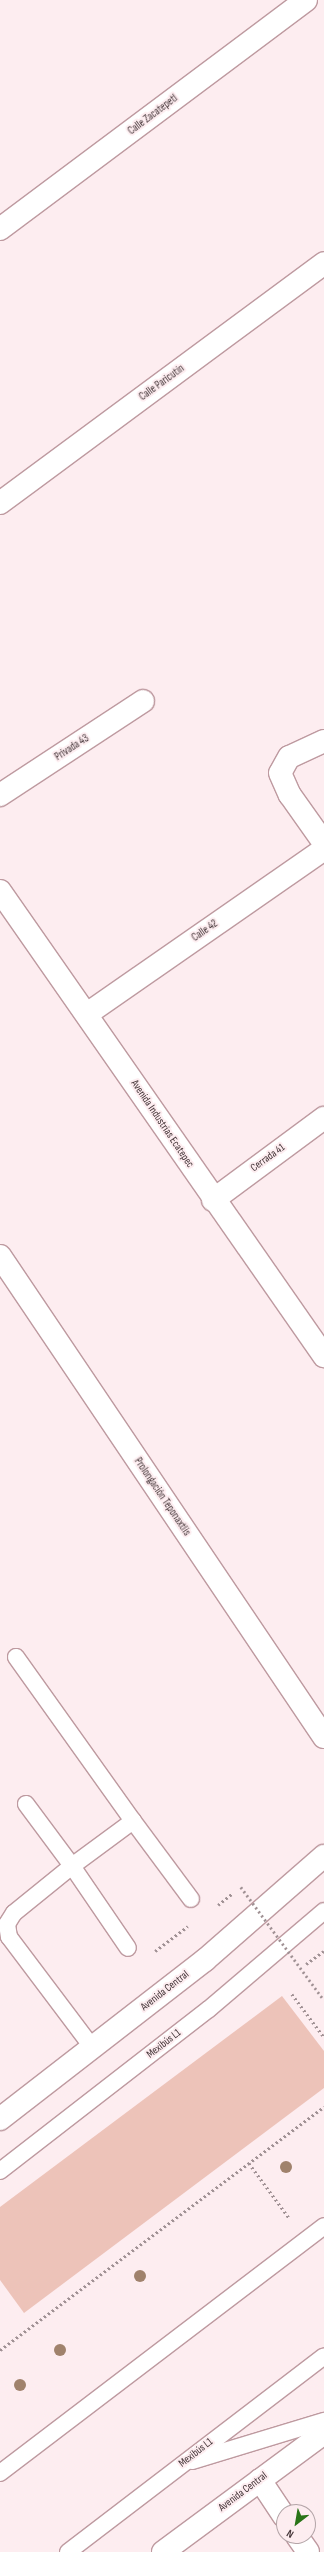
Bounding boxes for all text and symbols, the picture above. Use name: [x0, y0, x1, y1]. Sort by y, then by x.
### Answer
street label: Calle Zacatepetl: [126, 92, 180, 138]
street label: Calle Paricutín: [137, 362, 187, 404]
street label: Privada 43: [52, 732, 92, 764]
street label: Calle 42: [189, 917, 221, 945]
street label: Avenida Industrias Ecatepec: [128, 1078, 196, 1170]
street label: Cerrada 41: [248, 1141, 288, 1175]
street label: Prolongación Teponaxtlis: [131, 1455, 193, 1539]
street label: Avenida Central: [138, 1968, 192, 2014]
street label: Mexibús L1: [144, 2027, 184, 2061]
street label: Mexibús L1: [176, 2436, 216, 2470]
street label: Avenida Central: [216, 2469, 270, 2515]
north arrow: [276, 2504, 316, 2544]
text: N: [284, 2527, 296, 2541]

